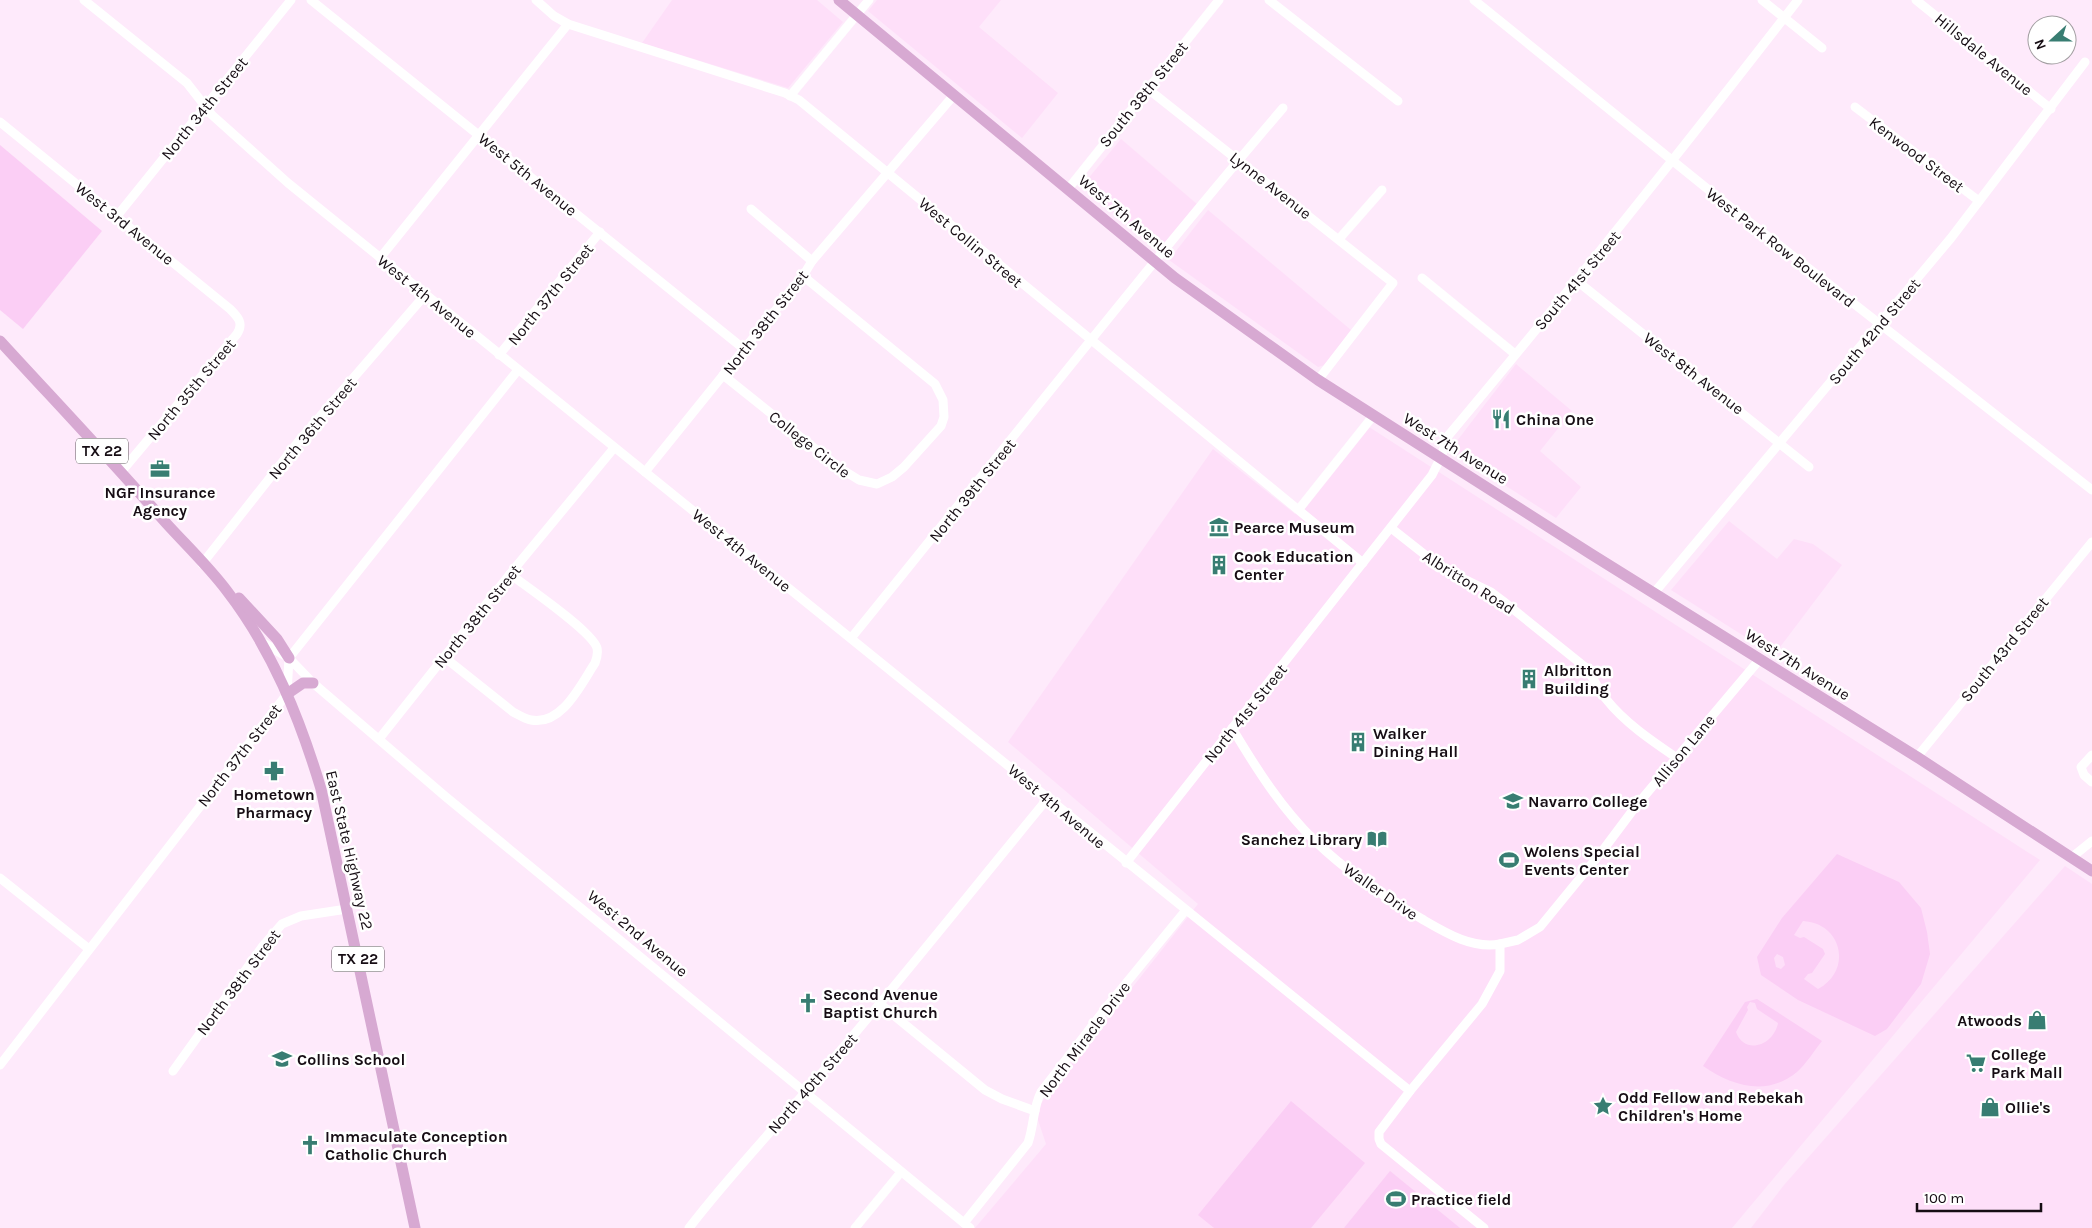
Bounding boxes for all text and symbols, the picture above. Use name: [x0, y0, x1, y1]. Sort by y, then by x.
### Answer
street label: Hillsdale Avenue: [1931, 9, 2036, 100]
north arrow: [2027, 15, 2077, 65]
text: N: [2031, 37, 2050, 52]
street label: South 38th Street: [1095, 38, 1192, 151]
street label: North 34th Street: [157, 53, 252, 164]
street label: Kenwood Street: [1866, 113, 1968, 196]
street label: West 5th Avenue: [475, 129, 581, 220]
street label: Lynne Avenue: [1226, 148, 1315, 223]
street label: West 7th Avenue: [1075, 171, 1179, 262]
street label: West 3rd Avenue: [72, 178, 178, 269]
street label: West Park Row Boulevard: [1702, 183, 1859, 311]
street label: West Collin Street: [915, 193, 1027, 291]
street label: South 41st Street: [1530, 227, 1624, 334]
street label: North 37th Street: [504, 240, 597, 349]
street label: West 4th Avenue: [374, 251, 480, 342]
street label: North 38th Street: [719, 266, 812, 378]
street label: South 42nd Street: [1824, 274, 1924, 388]
street label: West 8th Avenue: [1640, 328, 1748, 418]
street label: North 35th Street: [143, 335, 239, 444]
street label: North 36th Street: [264, 374, 360, 483]
street label: College Circle: [765, 407, 854, 482]
restaurant icon: China One: [1490, 408, 1512, 430]
street label: West 7th Avenue: [1400, 409, 1512, 488]
place label: China One: [1516, 410, 1594, 429]
street label: North 39th Street: [925, 435, 1020, 546]
road number: TX 22: [76, 438, 128, 464]
office icon: NGF Insurance Agency: [149, 458, 171, 480]
place label: NGF Insurance Agency: [105, 483, 215, 520]
street label: West 4th Avenue: [689, 505, 795, 596]
museum icon: Pearce Museum: [1208, 516, 1230, 538]
place label: Pearce Museum: [1234, 518, 1355, 537]
place label: Cook Education Center: [1234, 547, 1353, 584]
street label: Albritton Road: [1419, 547, 1518, 618]
building icon: Cook Education Center: [1208, 554, 1230, 576]
street label: North 38th Street: [430, 561, 525, 672]
street label: South 43rd Street: [1956, 593, 2052, 705]
street label: West 7th Avenue: [1742, 625, 1854, 704]
street label: North 41st Street: [1200, 660, 1291, 766]
place label: Albritton Building: [1544, 661, 1612, 698]
building icon: Albritton Building: [1518, 668, 1540, 690]
street label: North 37th Street: [193, 700, 285, 811]
street label: Allison Lane: [1648, 711, 1719, 790]
place label: Walker Dining Hall: [1373, 724, 1458, 761]
building icon: Walker Dining Hall: [1347, 731, 1369, 753]
pharmacy icon: Hometown Pharmacy: [263, 760, 285, 782]
street label: West 4th Avenue: [1004, 760, 1109, 853]
street label: East State Highway 22: [322, 769, 377, 932]
place label: Hometown Pharmacy: [233, 785, 315, 822]
school or university icon: Navarro College: [1502, 790, 1524, 812]
place label: Navarro College: [1528, 792, 1647, 811]
library icon: Sanchez Library: [1366, 828, 1388, 850]
place label: Sanchez Library: [1241, 830, 1362, 849]
place label: Wolens Special Events Center: [1524, 842, 1640, 879]
sports icon: Wolens Special Events Center: [1498, 849, 1520, 871]
street label: Waller Drive: [1340, 859, 1422, 924]
street label: West 2nd Avenue: [584, 886, 692, 981]
street label: North 38th Street: [192, 926, 284, 1039]
road number: TX 22: [332, 946, 384, 972]
street label: North Miracle Drive: [1035, 978, 1134, 1101]
place label: Second Avenue Baptist Church: [823, 985, 938, 1022]
church icon: Second Avenue Baptist Church: [797, 992, 819, 1014]
shop icon: Atwoods: [2026, 1009, 2048, 1031]
place label: Atwoods: [1957, 1011, 2022, 1030]
street label: North 40th Street: [764, 1029, 861, 1137]
place label: College Park Mall: [1991, 1045, 2063, 1082]
school or university icon: Collins School: [271, 1048, 293, 1070]
place label: Collins School: [297, 1050, 405, 1069]
supermarket icon: College Park Mall: [1965, 1052, 1987, 1074]
place label: Odd Fellow and Rebekah Children's Home: [1618, 1088, 1803, 1125]
place icon: Odd Fellow and Rebekah Children's Home: [1592, 1095, 1614, 1117]
shop icon: Ollie's: [1979, 1096, 2001, 1118]
place label: Ollie's: [2005, 1098, 2051, 1117]
place label: Immaculate Conception Catholic Church: [325, 1127, 508, 1164]
church icon: Immaculate Conception Catholic Church: [299, 1134, 321, 1156]
scale bar: [1917, 1180, 2041, 1212]
sports icon: Practice field: [1385, 1188, 1407, 1210]
text: 100 m: [1924, 1189, 1964, 1207]
place label: Practice field: [1411, 1190, 1511, 1209]

